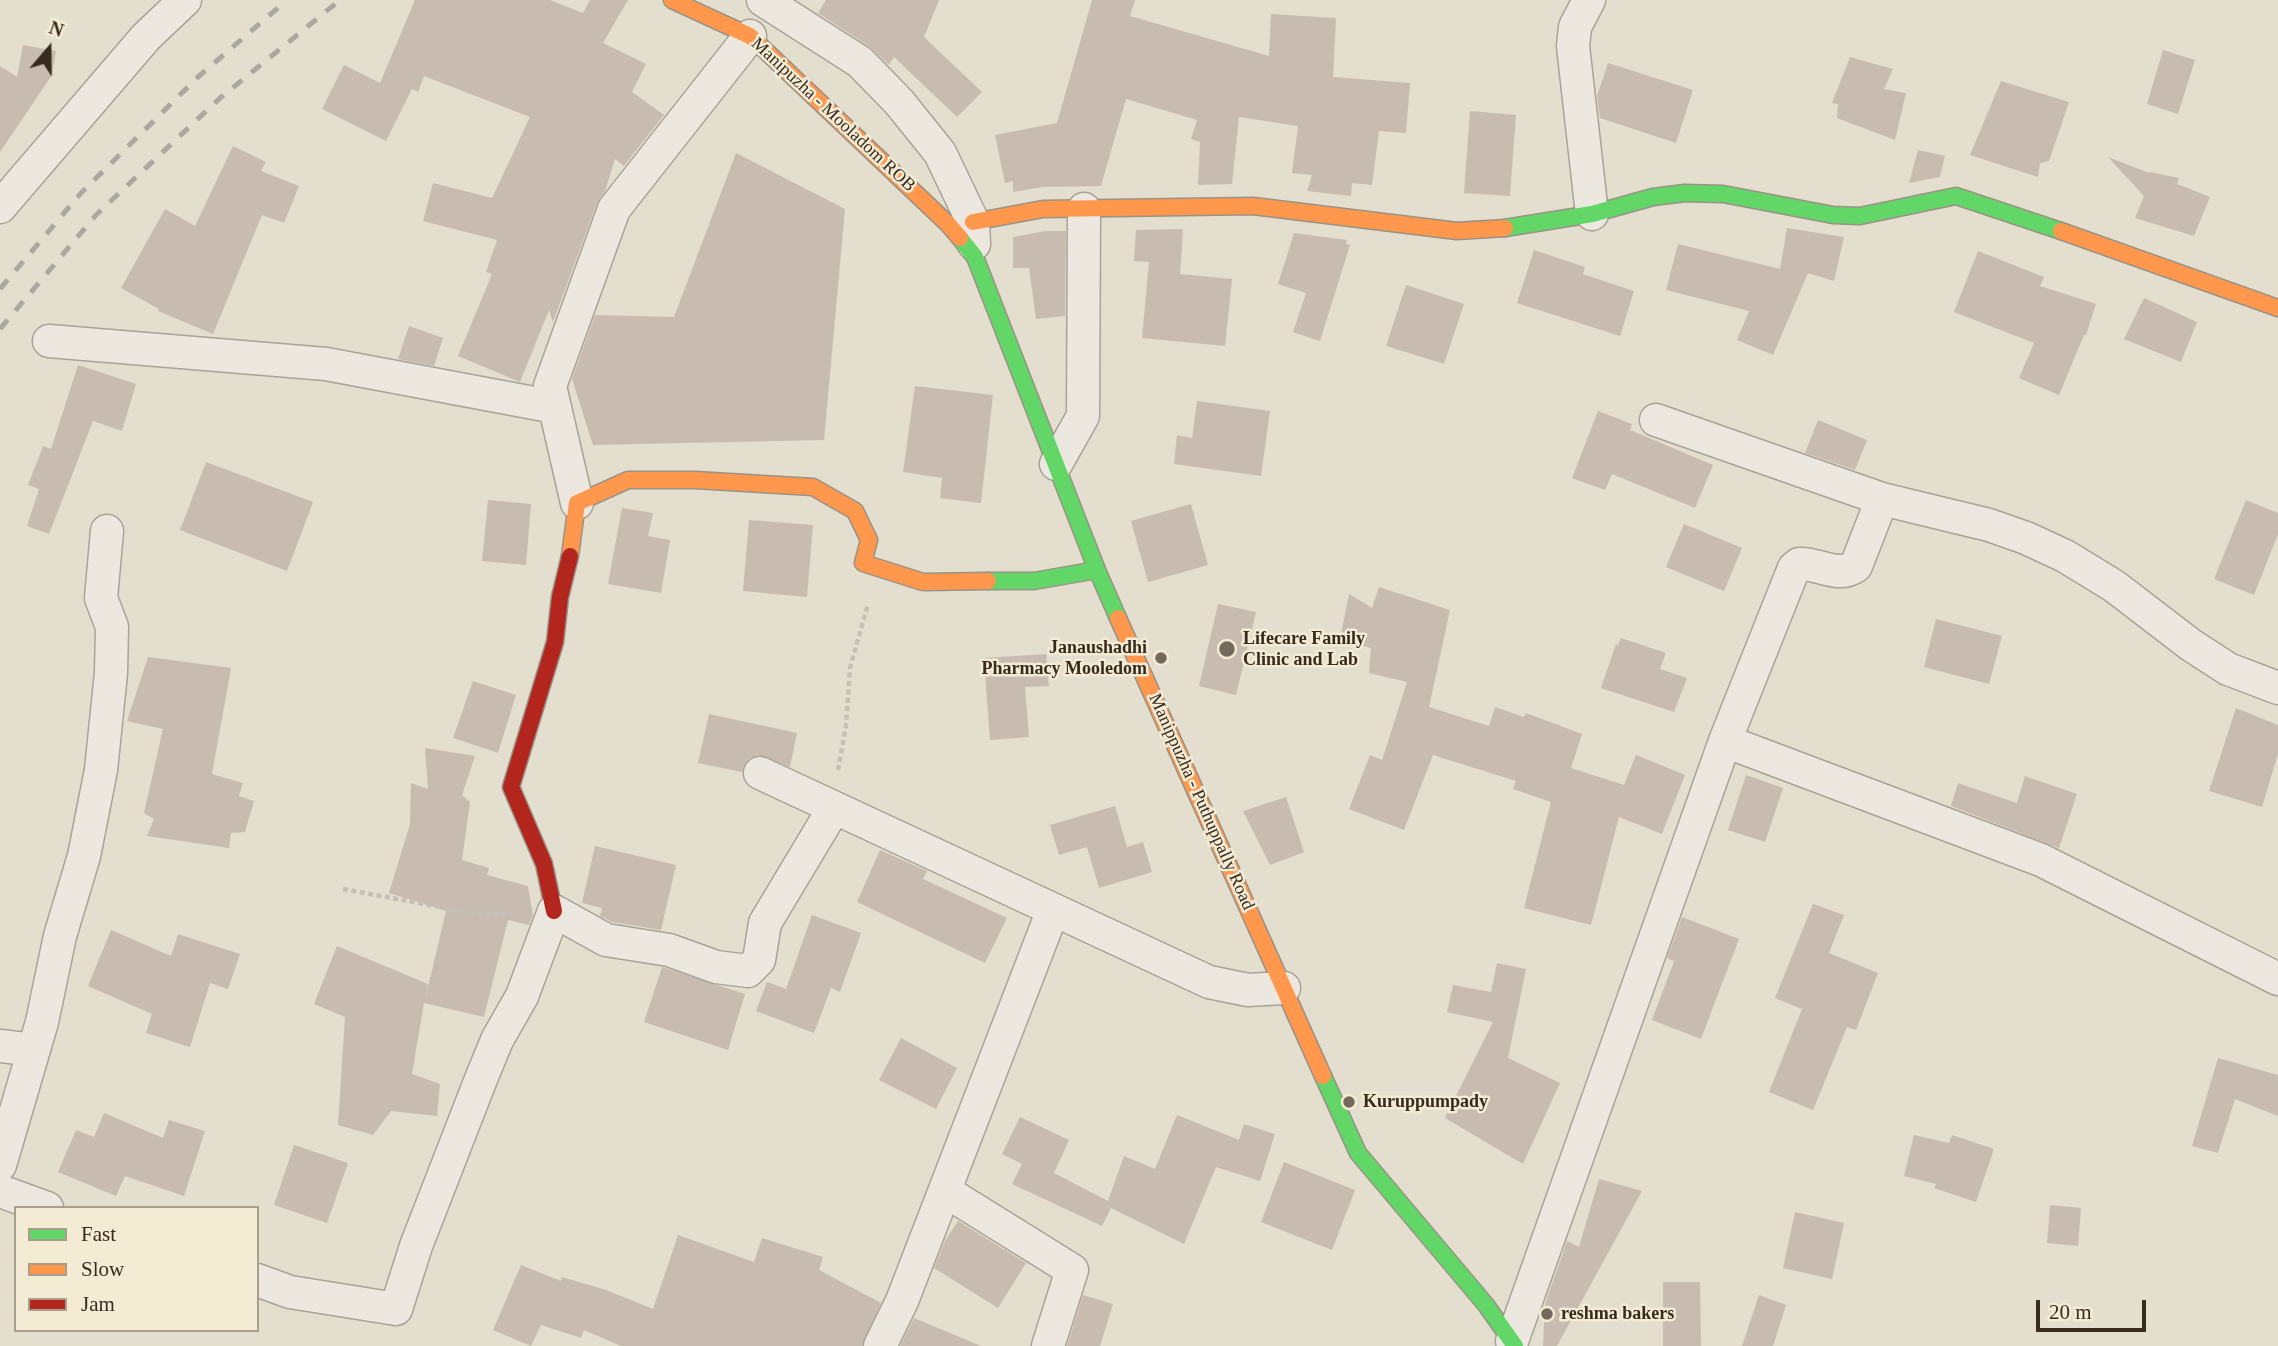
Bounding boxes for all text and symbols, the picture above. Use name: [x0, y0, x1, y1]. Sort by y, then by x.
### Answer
north arrow: [14, 14, 84, 84]
text: N: [46, 17, 66, 41]
street label: Manipuzha - Mooladom ROB: [746, 33, 920, 197]
place label: Lifecare Family Clinic and Lab: [1243, 628, 1365, 670]
place label: Janaushadhi Pharmacy Mooledom: [982, 637, 1147, 680]
marker: Lifecare Family Clinic and Lab: [1217, 639, 1237, 659]
marker: Janaushadhi Pharmacy Mooledom: [1153, 650, 1169, 666]
street label: Manippuzha - Puthuppally Road: [1143, 691, 1259, 913]
place label: Kuruppumpady: [1363, 1091, 1488, 1113]
marker: Kuruppumpady: [1341, 1094, 1357, 1110]
legend: [14, 1206, 259, 1332]
text: Fast: [81, 1222, 116, 1246]
text: Slow: [81, 1257, 124, 1281]
scale bar: [2040, 1286, 2150, 1330]
text: Jam: [81, 1292, 115, 1316]
text: 20 m: [2049, 1300, 2092, 1324]
place label: reshma bakers: [1561, 1303, 1674, 1325]
marker: reshma bakers: [1539, 1306, 1555, 1322]

